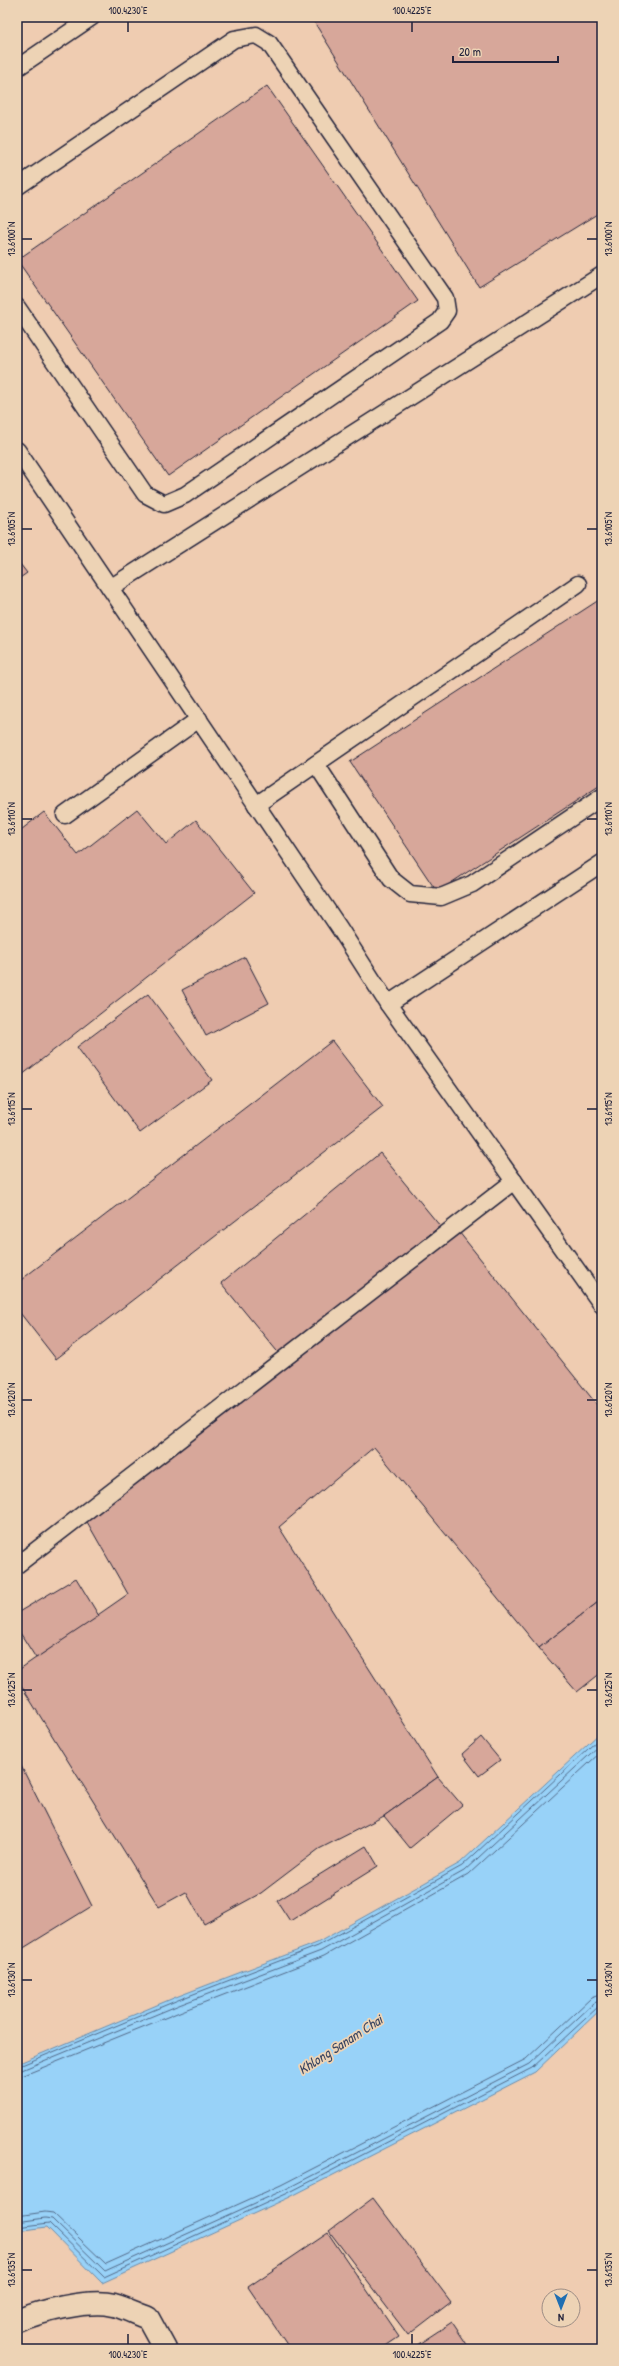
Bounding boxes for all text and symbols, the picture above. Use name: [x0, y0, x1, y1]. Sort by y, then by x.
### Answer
text: 100.4230°E: [109, 4, 148, 17]
text: 100.4225°E: [393, 4, 432, 17]
scale bar: [453, 38, 558, 64]
text: 20 m: [459, 43, 481, 60]
text: 13.6100°N: [5, 222, 18, 256]
text: 13.6100°N: [602, 222, 615, 256]
text: 13.6105°N: [5, 512, 18, 546]
text: 13.6105°N: [602, 512, 615, 546]
text: 13.6110°N: [5, 802, 18, 836]
text: 13.6110°N: [602, 802, 615, 836]
text: 13.6115°N: [5, 1092, 18, 1126]
text: 13.6115°N: [602, 1092, 615, 1126]
text: 13.6120°N: [5, 1383, 18, 1417]
text: 13.6120°N: [602, 1383, 615, 1417]
text: 13.6125°N: [5, 1673, 18, 1707]
text: 13.6125°N: [602, 1673, 615, 1707]
text: 13.6130°N: [5, 1963, 18, 1997]
text: 13.6130°N: [602, 1963, 615, 1997]
water label: Khlong Sanam Chai: [294, 2009, 388, 2079]
text: 13.6135°N: [5, 2253, 18, 2287]
text: 13.6135°N: [602, 2253, 615, 2287]
north arrow: [541, 2288, 581, 2328]
text: N: [558, 2311, 564, 2325]
text: 100.4230°E: [109, 2348, 148, 2361]
text: 100.4225°E: [393, 2348, 432, 2361]

